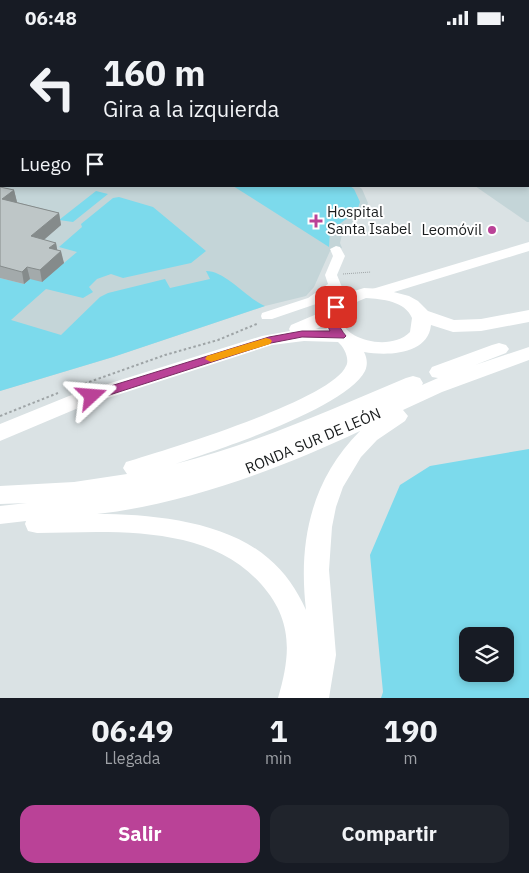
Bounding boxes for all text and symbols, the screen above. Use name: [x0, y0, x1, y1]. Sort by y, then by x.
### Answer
text: 06:48: [25, 6, 77, 30]
text: 160 m: [103, 50, 206, 96]
icon: left: [20, 55, 85, 120]
text: Gira a la izquierda: [103, 94, 279, 123]
icon: arrive: [81, 150, 109, 178]
text: Luego: [20, 152, 71, 176]
place label: Hospital Santa Isabel: [327, 202, 411, 238]
marker: Hospital Santa Isabel: [309, 214, 323, 228]
place label: Leomóvil: [421, 220, 482, 239]
marker: Leomóvil: [486, 224, 498, 236]
pin: [315, 286, 357, 328]
icon: arrive: [322, 293, 350, 321]
position arrow: [65, 369, 117, 421]
street label: RONDA SUR DE LEÓN: [242, 403, 384, 478]
map controls: [459, 627, 514, 682]
button: layers: [459, 627, 514, 682]
text: 06:49: [92, 711, 173, 750]
text: 1: [269, 711, 287, 750]
text: 190: [383, 711, 437, 750]
text: Llegada: [104, 748, 160, 768]
text: min: [265, 748, 292, 768]
text: m: [403, 748, 417, 768]
button: Salir: [20, 805, 260, 863]
button: Compartir: [270, 805, 509, 863]

